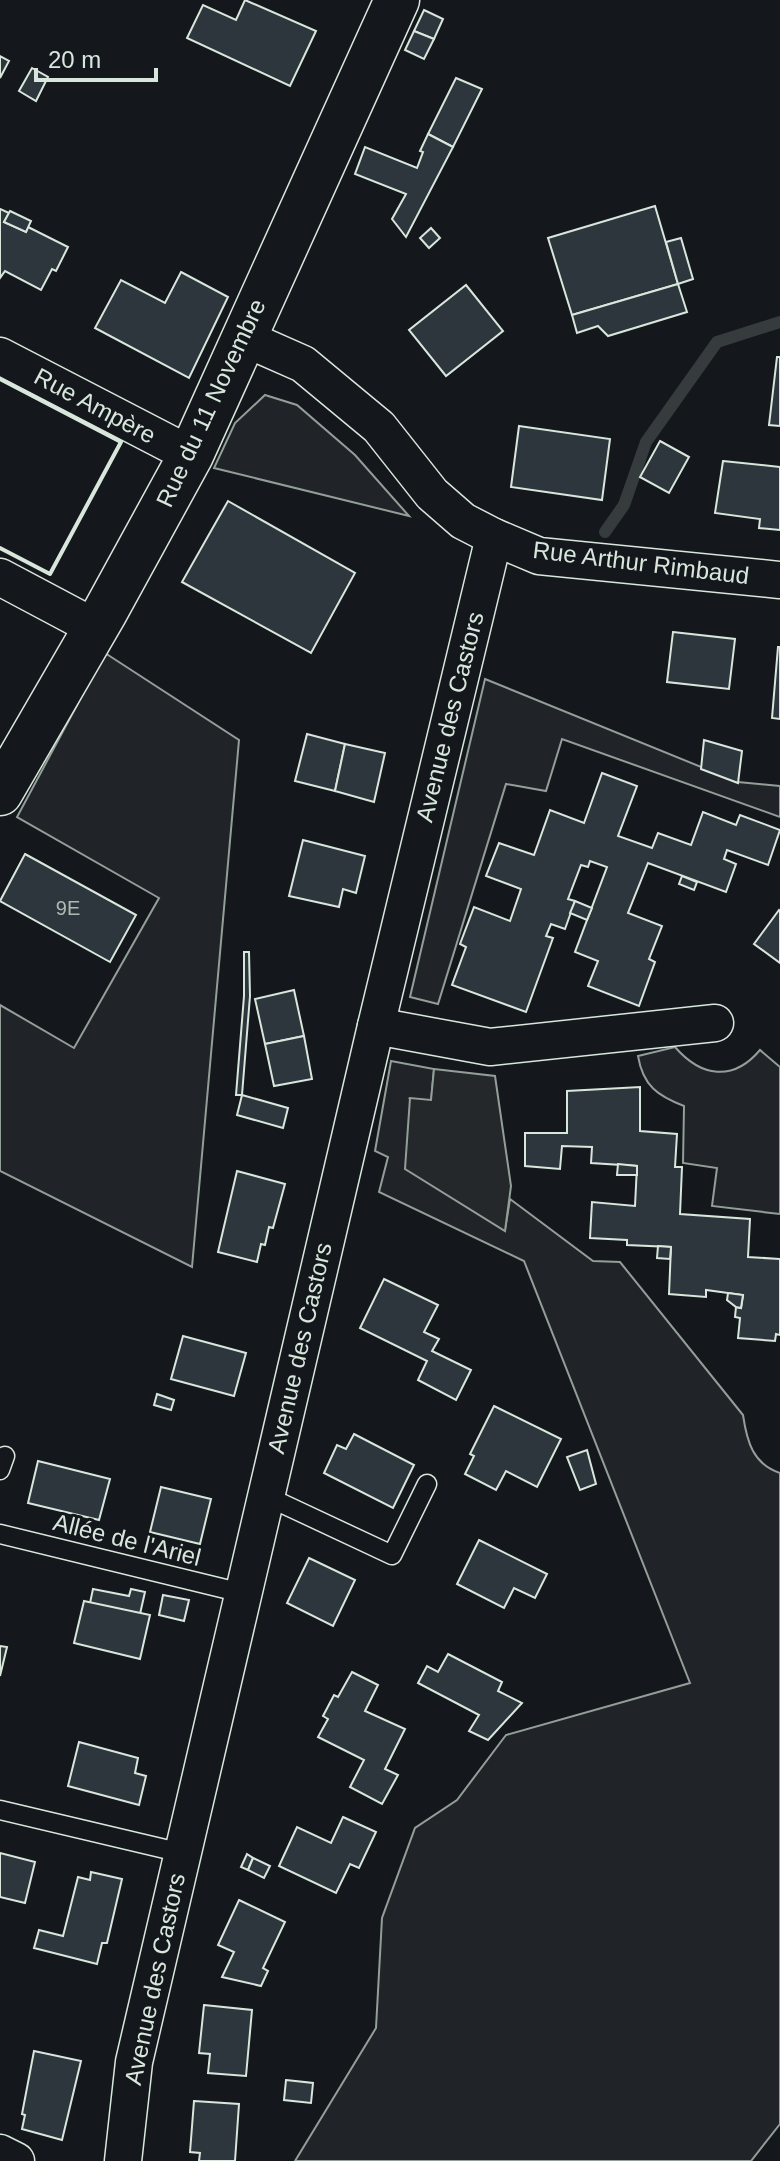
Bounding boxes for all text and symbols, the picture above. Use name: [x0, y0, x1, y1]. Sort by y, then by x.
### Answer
scale bar: [36, 32, 156, 82]
text: 20 m: [48, 46, 101, 73]
street label: Rue du 11 Novembre: [150, 295, 271, 511]
street label: Rue Ampère: [30, 362, 160, 449]
street label: Rue Arthur Rimbaud: [531, 536, 751, 589]
street label: Avenue des Castors: [410, 609, 489, 825]
house number: 9E: [56, 897, 80, 919]
street label: Avenue des Castors: [262, 1240, 337, 1456]
street label: Allée de l'Ariel: [50, 1508, 204, 1571]
street label: Avenue des Castors: [119, 1871, 190, 2087]

